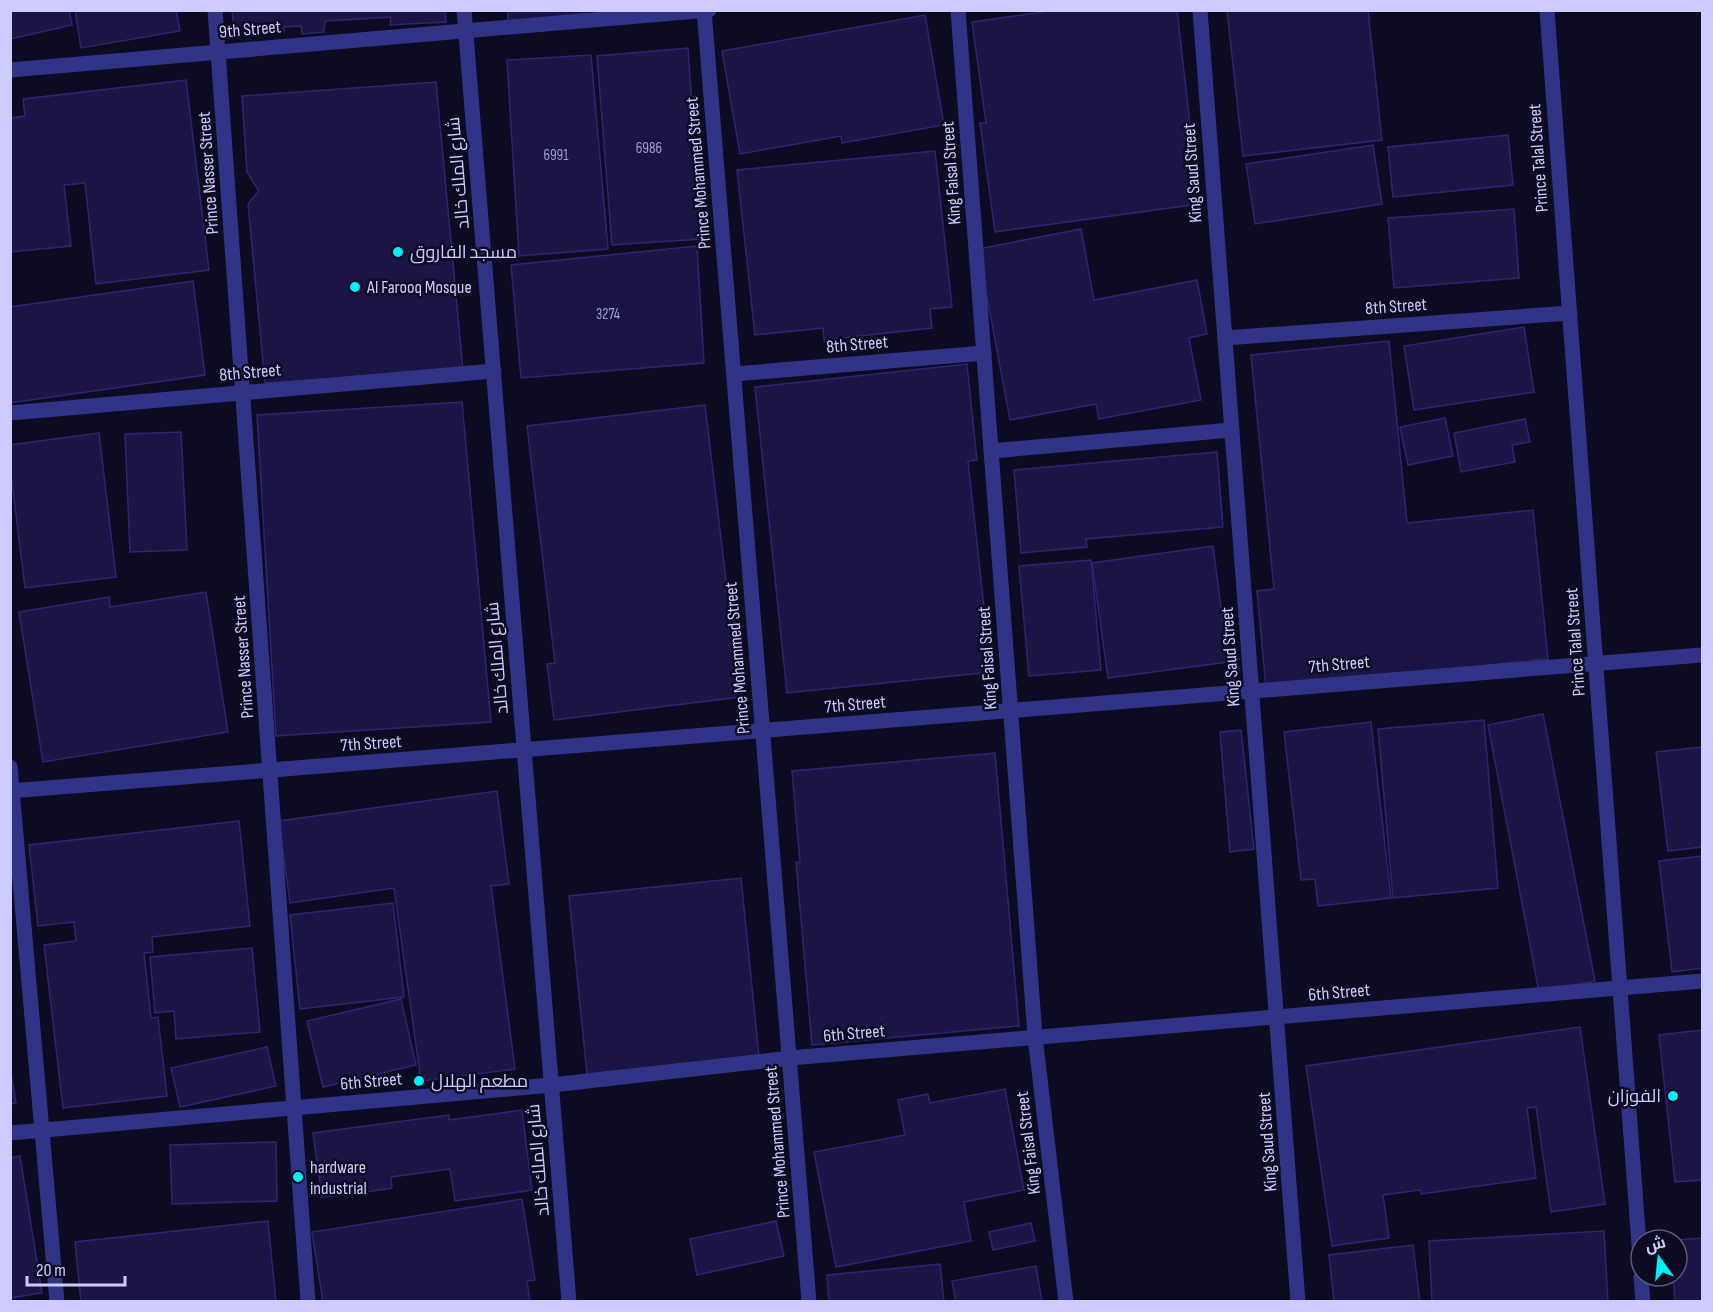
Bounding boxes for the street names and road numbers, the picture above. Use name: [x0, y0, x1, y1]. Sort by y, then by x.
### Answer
street label: 9th Street: [218, 16, 282, 43]
street label: Prince Mohammed Street: [681, 96, 716, 250]
street label: Prince Talal Street: [1524, 103, 1553, 213]
street label: Prince Nasser Street: [194, 110, 223, 235]
street label: شارع الملك خالد: [443, 116, 475, 230]
street label: King Faisal Street: [937, 120, 966, 225]
street label: King Saud Street: [1179, 122, 1206, 223]
street label: 8th Street: [1364, 294, 1428, 319]
street label: 8th Street: [825, 331, 889, 358]
street label: 8th Street: [218, 359, 282, 386]
street label: Prince Mohammed Street: [720, 581, 755, 735]
street label: Prince Talal Street: [1561, 587, 1590, 697]
street label: Prince Nasser Street: [229, 594, 258, 719]
street label: شارع الملك خالد: [482, 601, 514, 715]
street label: King Faisal Street: [973, 605, 1002, 710]
street label: King Saud Street: [1217, 606, 1244, 707]
street label: 7th Street: [1308, 651, 1371, 678]
street label: 7th Street: [824, 691, 887, 718]
street label: 7th Street: [340, 731, 403, 756]
street label: 6th Street: [1307, 979, 1371, 1006]
street label: 6th Street: [822, 1020, 886, 1047]
street label: Prince Mohammed Street: [760, 1065, 795, 1219]
street label: 6th Street: [339, 1068, 403, 1095]
street label: King Faisal Street: [1012, 1090, 1045, 1196]
street label: King Saud Street: [1254, 1091, 1281, 1192]
street label: شارع الملك خالد: [523, 1103, 555, 1217]

